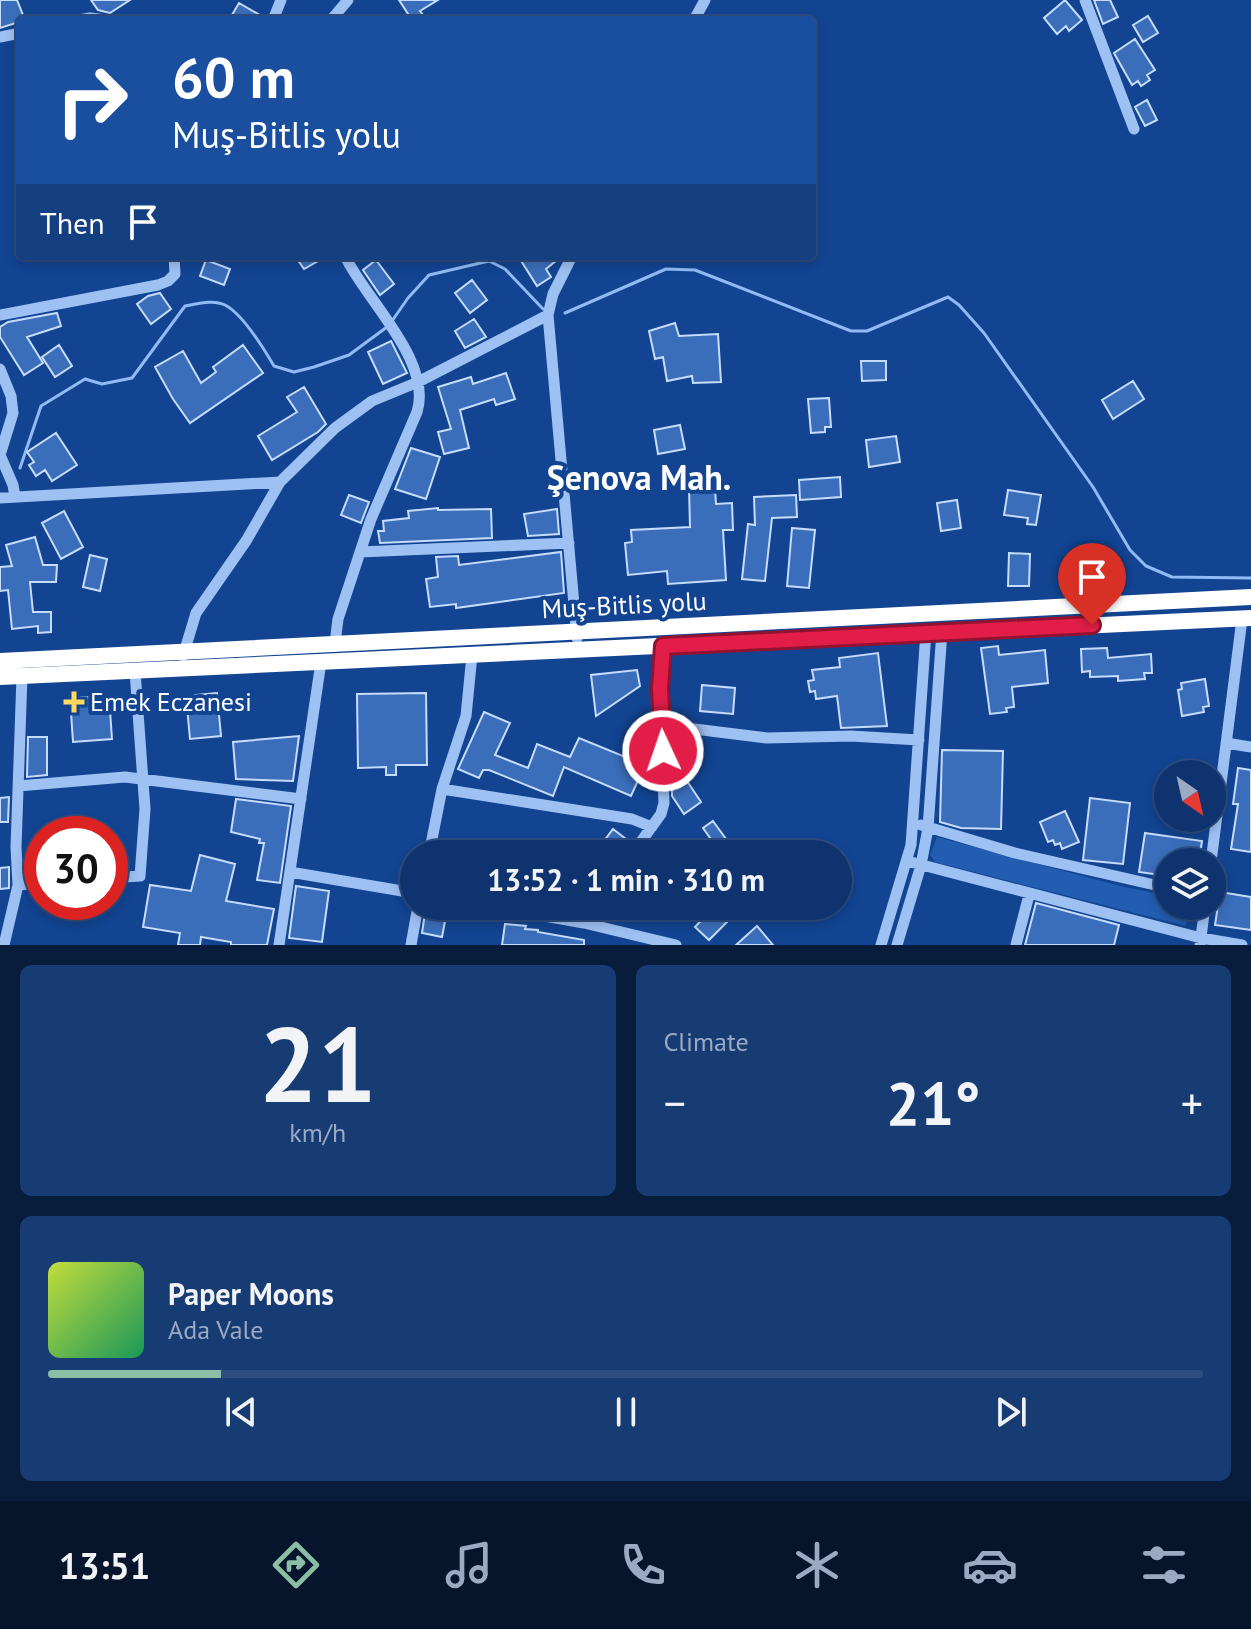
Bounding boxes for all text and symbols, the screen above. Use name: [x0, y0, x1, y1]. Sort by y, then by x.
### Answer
text: 60 m: [172, 41, 295, 113]
icon: right: [40, 48, 144, 152]
text: Muş-Bitlis yolu: [172, 111, 401, 158]
icon: arrive: [121, 200, 165, 244]
text: Then: [40, 203, 105, 242]
district label: Şenova Mah.: [547, 455, 731, 499]
pin: [1058, 543, 1126, 625]
icon: arrive: [1070, 555, 1114, 599]
street label: Muş-Bitlis yolu: [541, 584, 707, 625]
place label: Emek Eczanesi: [90, 685, 252, 718]
marker: Emek Eczanesi: [65, 693, 83, 711]
position arrow: [621, 709, 705, 793]
north arrow: [1154, 760, 1226, 832]
map controls: [1154, 760, 1226, 920]
speed limit sign: 30: [24, 816, 128, 920]
button: layers: [1154, 848, 1226, 920]
text: 13:52 · 1 min · 310 m: [487, 860, 765, 899]
text: 21: [259, 996, 377, 1131]
text: Climate: [664, 1025, 749, 1058]
text: 21°: [886, 1064, 980, 1142]
text: −: [664, 1074, 686, 1131]
text: +: [1181, 1074, 1203, 1131]
text: km/h: [289, 1116, 346, 1149]
text: Paper Moons: [168, 1274, 334, 1313]
text: Ada Vale: [168, 1313, 263, 1346]
icon: previous: [219, 1390, 263, 1434]
icon: pause: [604, 1390, 648, 1434]
icon: next: [989, 1390, 1033, 1434]
icon: directions: [268, 1537, 324, 1593]
icon: music: [441, 1537, 497, 1593]
icon: phone: [615, 1537, 671, 1593]
icon: climate: [789, 1537, 845, 1593]
icon: car: [962, 1537, 1018, 1593]
icon: filters: [1136, 1537, 1192, 1593]
text: 13:51: [59, 1542, 150, 1589]

